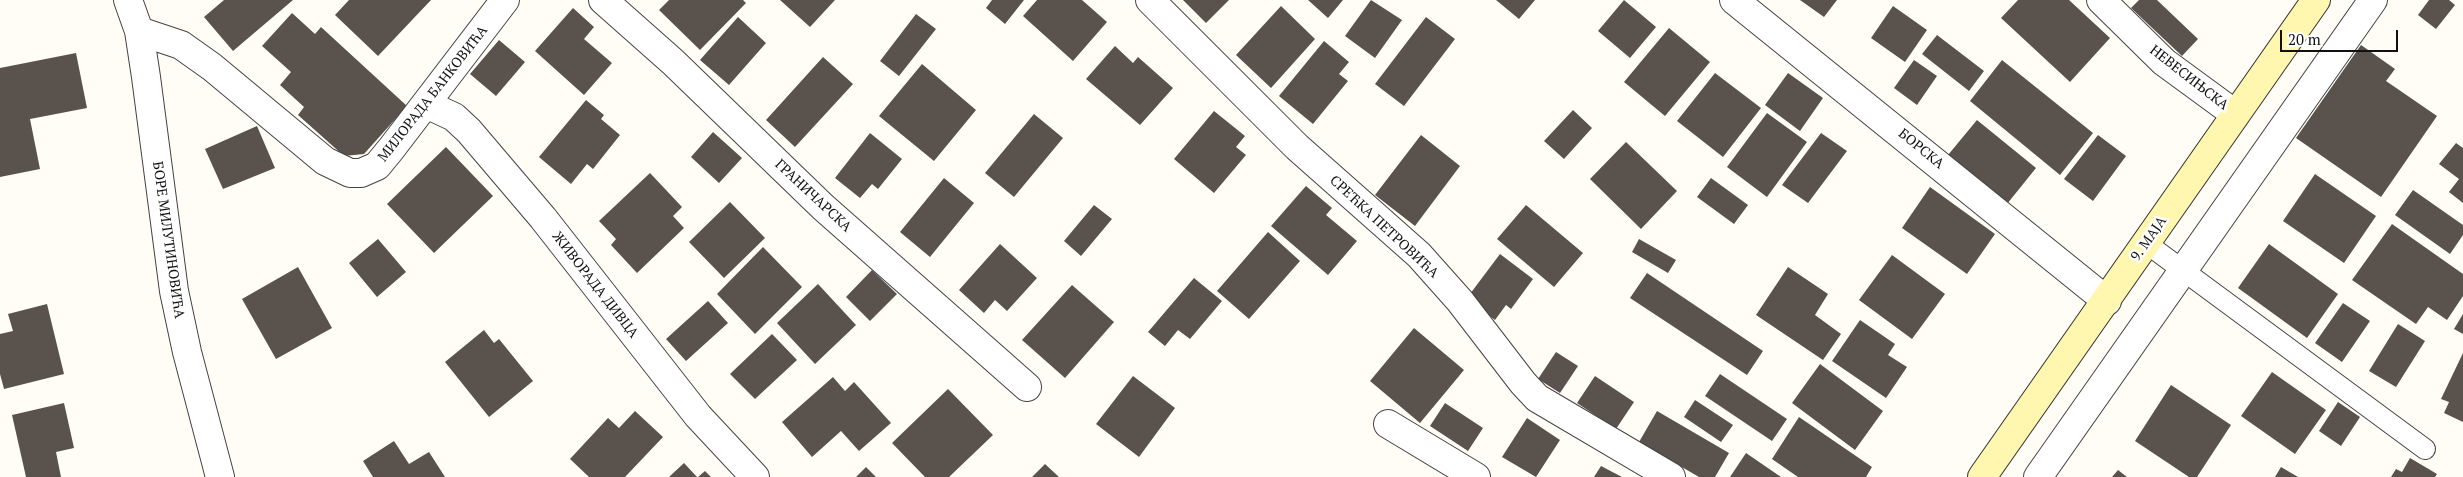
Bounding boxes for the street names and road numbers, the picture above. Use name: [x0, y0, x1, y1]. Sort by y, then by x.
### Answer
street label: МИЛОРАДА БАНКОВИЋА: [375, 23, 491, 165]
street label: НЕВЕСИЊСКА: [2146, 42, 2232, 114]
street label: БОРСКА: [1895, 125, 1947, 173]
street label: ГРАНИЧАРСКА: [771, 156, 855, 236]
street label: БОРЕ МИЛУТИНОВИЋА: [149, 160, 187, 320]
street label: СРЕЋКА ПЕТРОВИЋА: [1326, 172, 1442, 282]
street label: 9. МАЈА: [2128, 213, 2170, 265]
street label: ЖИВОРАДА ДИВЦА: [548, 228, 642, 342]

